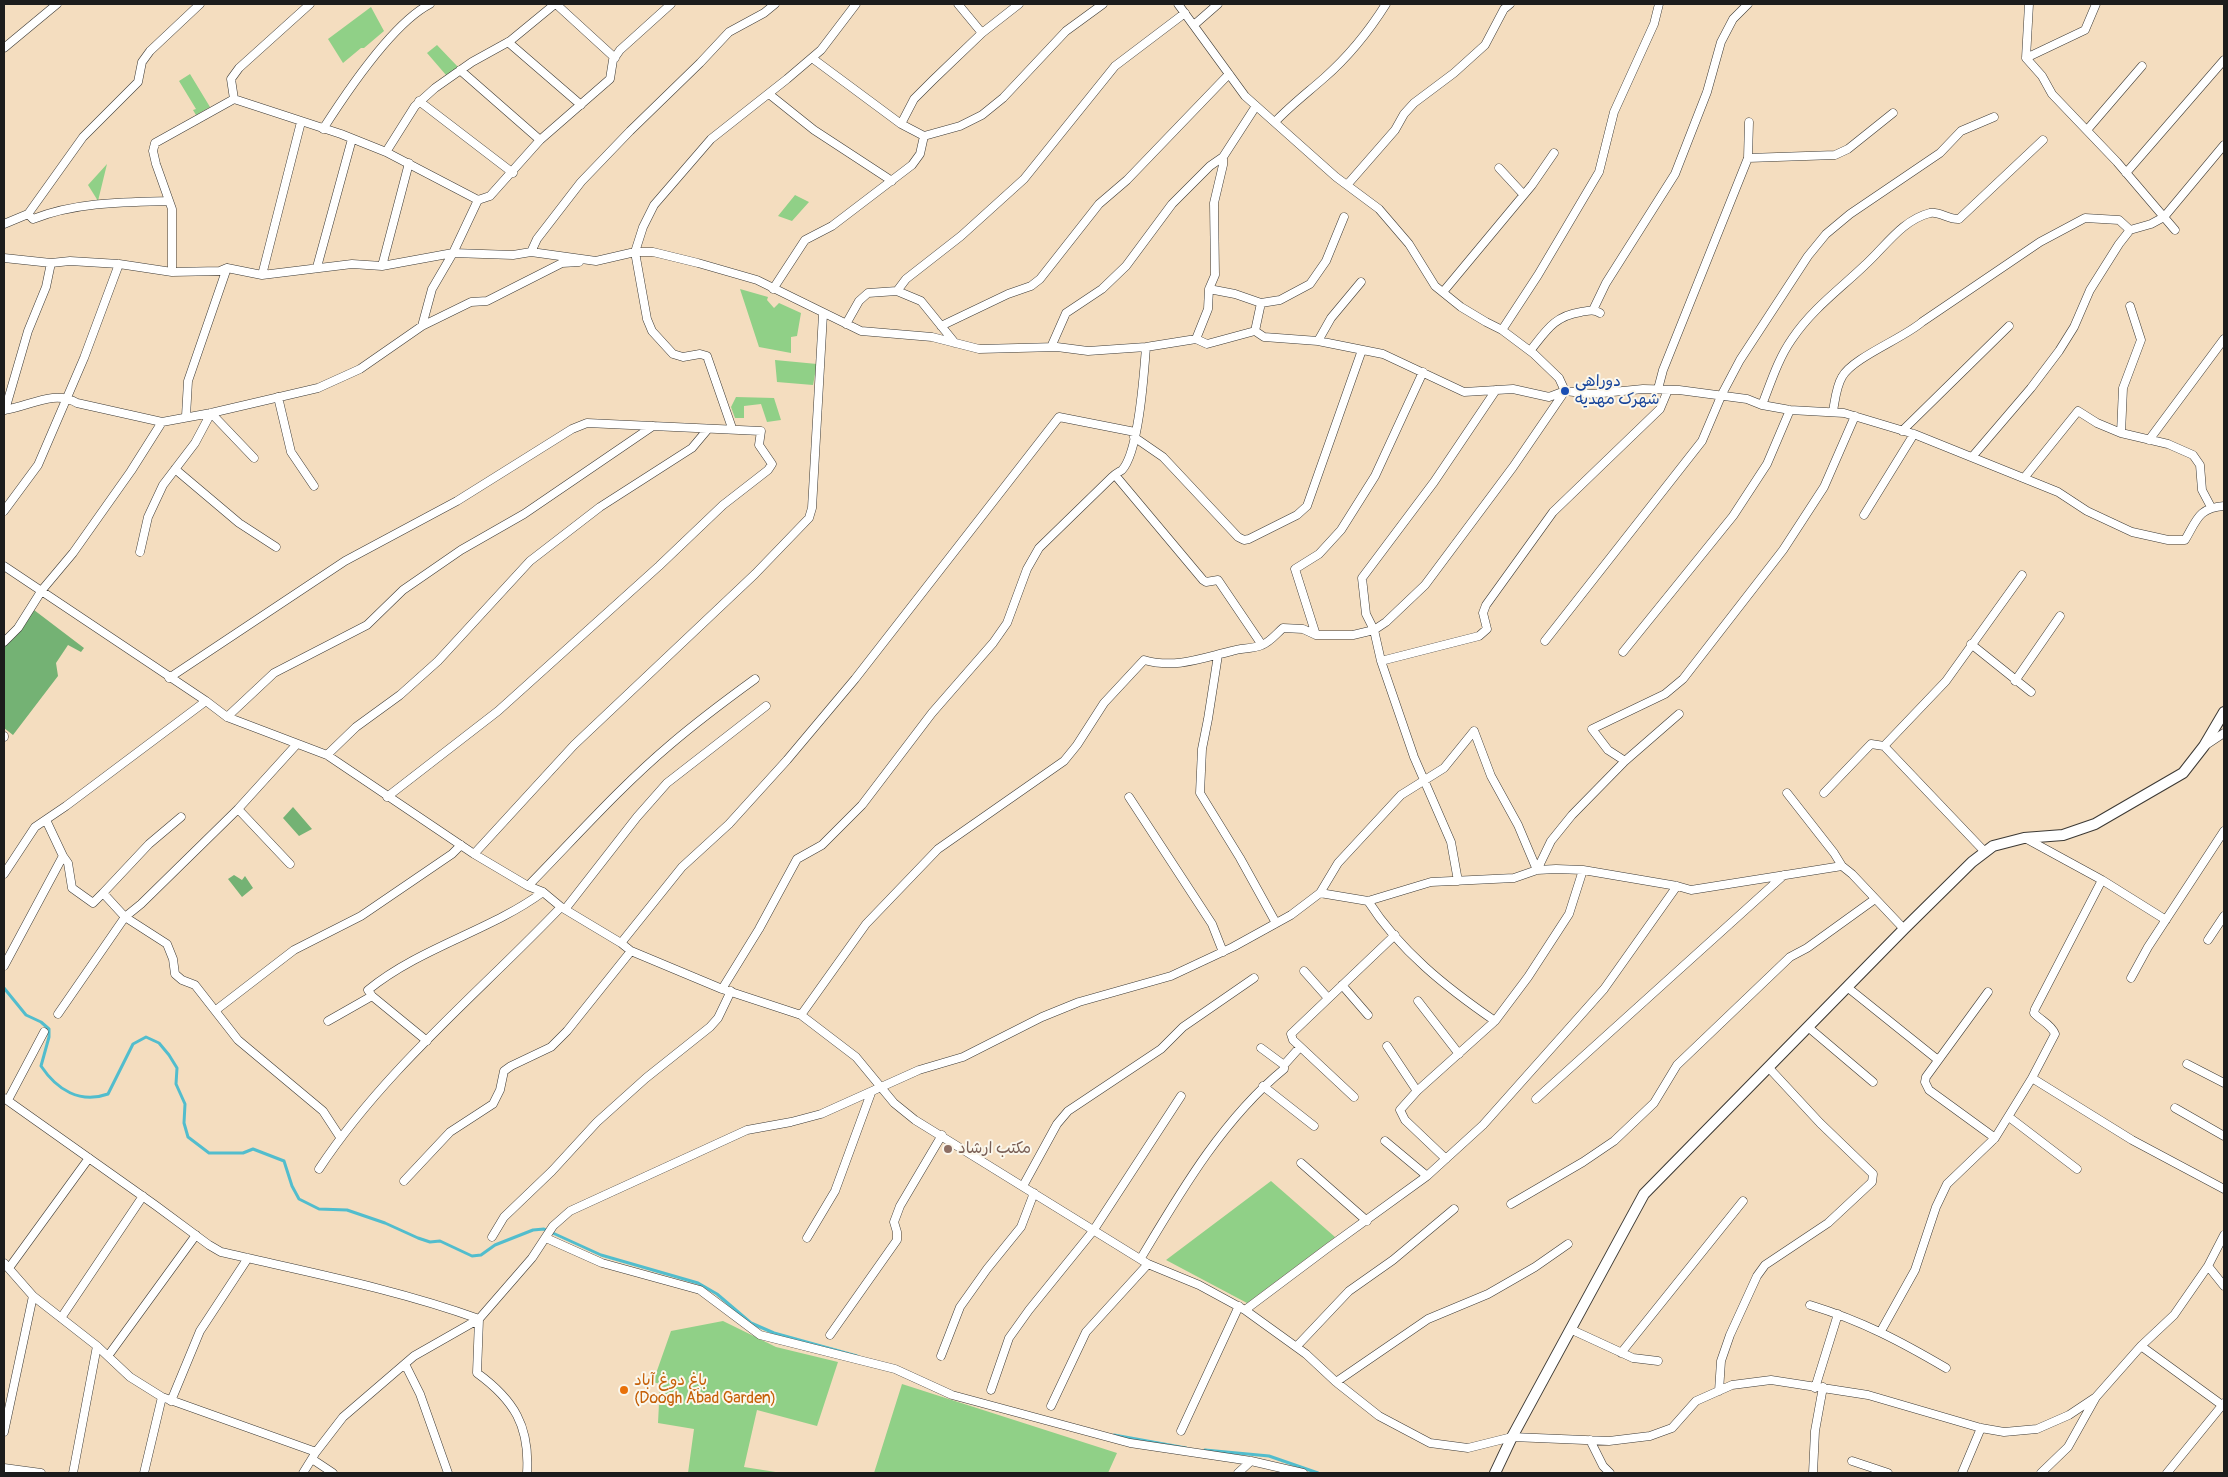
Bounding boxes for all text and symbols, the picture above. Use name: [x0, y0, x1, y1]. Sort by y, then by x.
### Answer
place label: دوراهی شهرک مهدیه: [1575, 372, 1660, 410]
marker: دوراهی شهرک مهدیه: [1559, 385, 1571, 397]
place label: مکتب ارشاد: [958, 1139, 1031, 1159]
marker: مکتب ارشاد: [942, 1143, 954, 1155]
place label: باغ دوغ آباد (Doogh Abad Garden): [634, 1371, 776, 1409]
marker: باغ دوغ آباد (Doogh Abad Garden): [618, 1384, 630, 1396]

